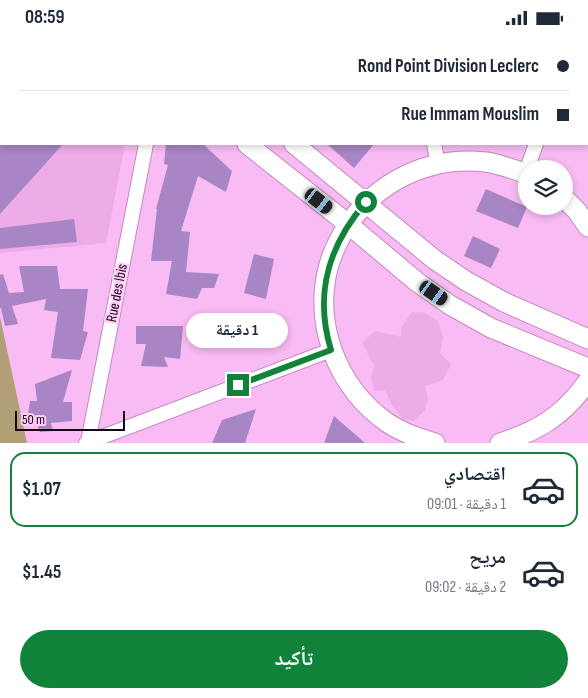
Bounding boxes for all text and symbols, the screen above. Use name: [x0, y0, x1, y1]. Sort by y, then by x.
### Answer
text: 08:59: [25, 6, 65, 29]
text: Rond Point Division Leclerc: [358, 55, 539, 78]
text: Rue Immam Mouslim: [401, 103, 539, 126]
map controls: [518, 160, 573, 215]
button: layers: [518, 160, 573, 215]
car: [302, 186, 335, 216]
route start: [355, 191, 377, 213]
street label: Rue des Ibis: [102, 262, 132, 324]
car: [417, 278, 450, 308]
callout: 1 دقيقة: [187, 313, 289, 347]
text: 1 دقيقة: [216, 321, 258, 340]
route end: [227, 374, 249, 396]
scale bar: [15, 408, 125, 431]
text: 50 m: [22, 411, 45, 428]
text: اقتصادي: [444, 463, 506, 486]
icon: car: [521, 467, 566, 512]
text: $1.07: [22, 478, 61, 501]
text: 1 دقيقة · 09:01: [427, 495, 506, 514]
text: مريح: [469, 546, 506, 569]
icon: car: [521, 550, 566, 595]
text: $1.45: [22, 561, 61, 584]
text: 2 دقيقة · 09:02: [425, 578, 506, 597]
button: تأكيد: [20, 630, 568, 688]

